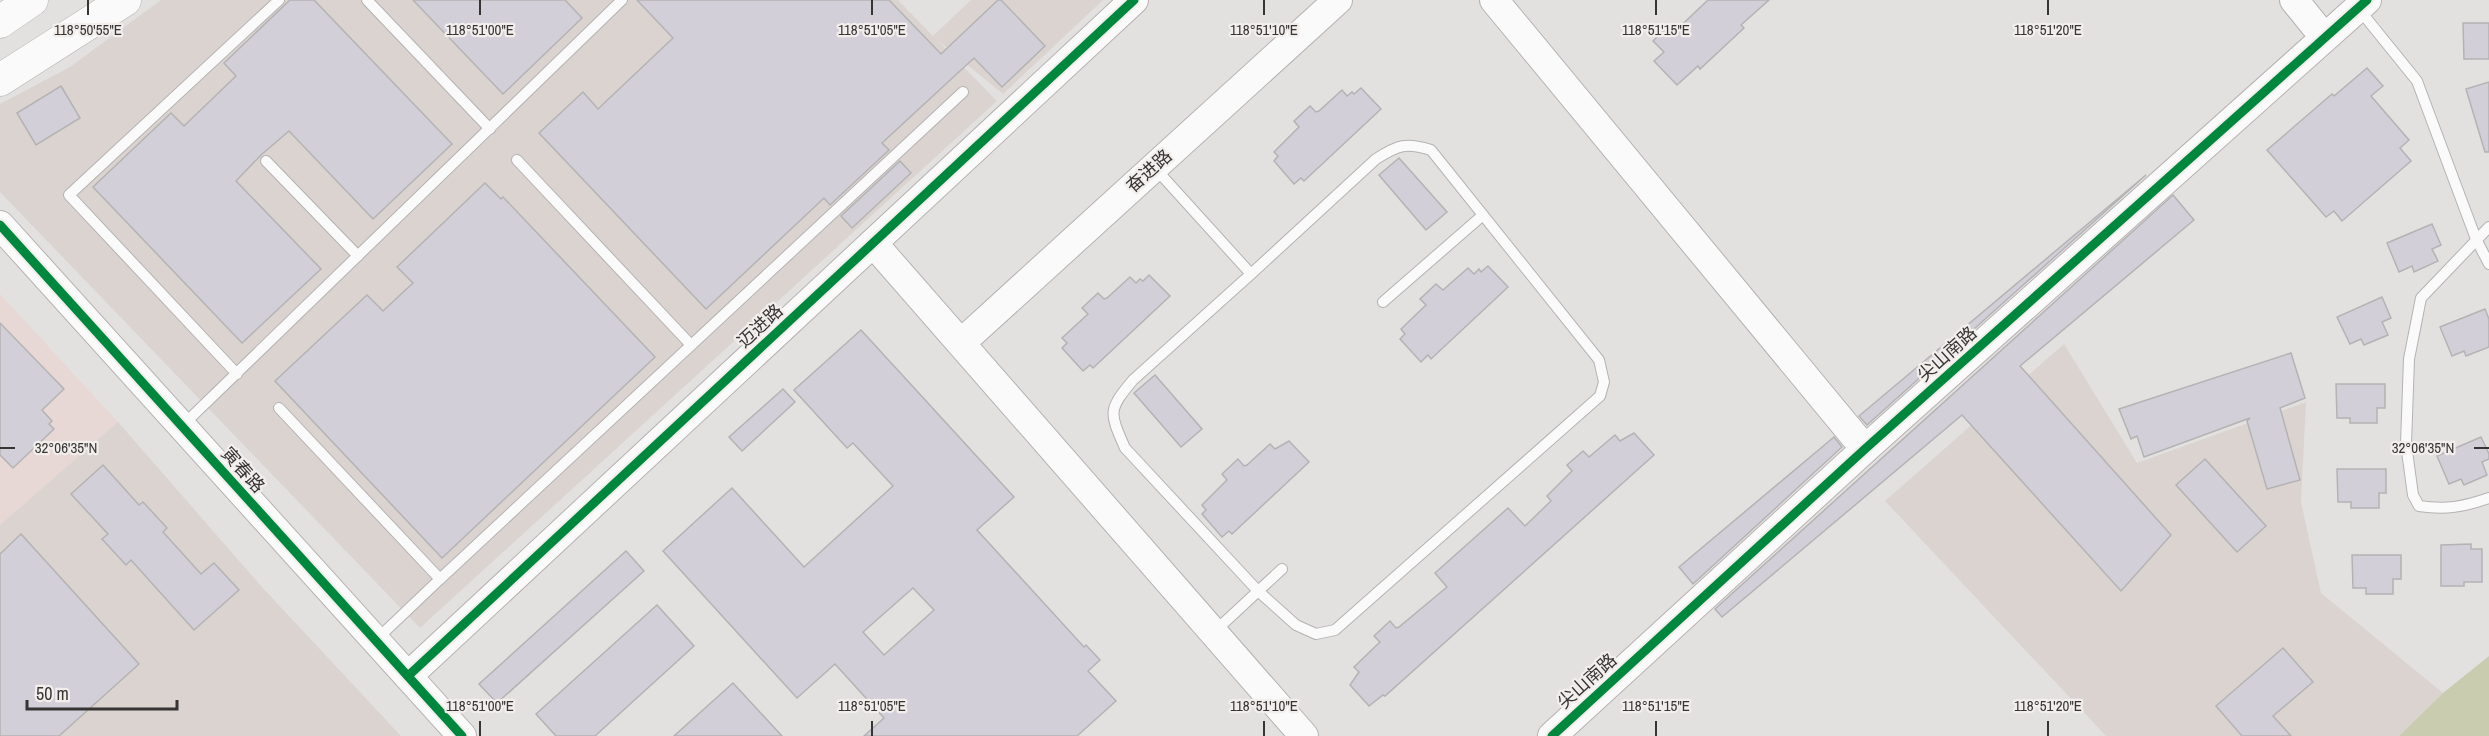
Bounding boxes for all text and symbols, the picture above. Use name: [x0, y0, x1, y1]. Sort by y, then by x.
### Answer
text: 118°50'55"E: [54, 19, 122, 40]
text: 118°51'00"E: [446, 19, 514, 40]
text: 118°51'05"E: [838, 19, 906, 40]
text: 118°51'10"E: [1230, 19, 1298, 40]
text: 118°51'15"E: [1622, 19, 1690, 40]
text: 118°51'20"E: [2014, 19, 2082, 40]
street label: 奋进路: [1120, 143, 1177, 198]
street label: 迈进路: [731, 298, 788, 353]
street label: 尖山南路: [1912, 320, 1982, 387]
text: 32°06'35"N: [35, 437, 97, 458]
text: 32°06'35"N: [2392, 437, 2454, 458]
street label: 寅春路: [216, 441, 271, 498]
street label: 尖山南路: [1552, 647, 1622, 714]
scale bar: [27, 673, 177, 711]
text: 50 m: [36, 681, 69, 706]
text: 118°51'00"E: [446, 695, 514, 716]
text: 118°51'05"E: [838, 695, 906, 716]
text: 118°51'10"E: [1230, 695, 1298, 716]
text: 118°51'15"E: [1622, 695, 1690, 716]
text: 118°51'20"E: [2014, 695, 2082, 716]

